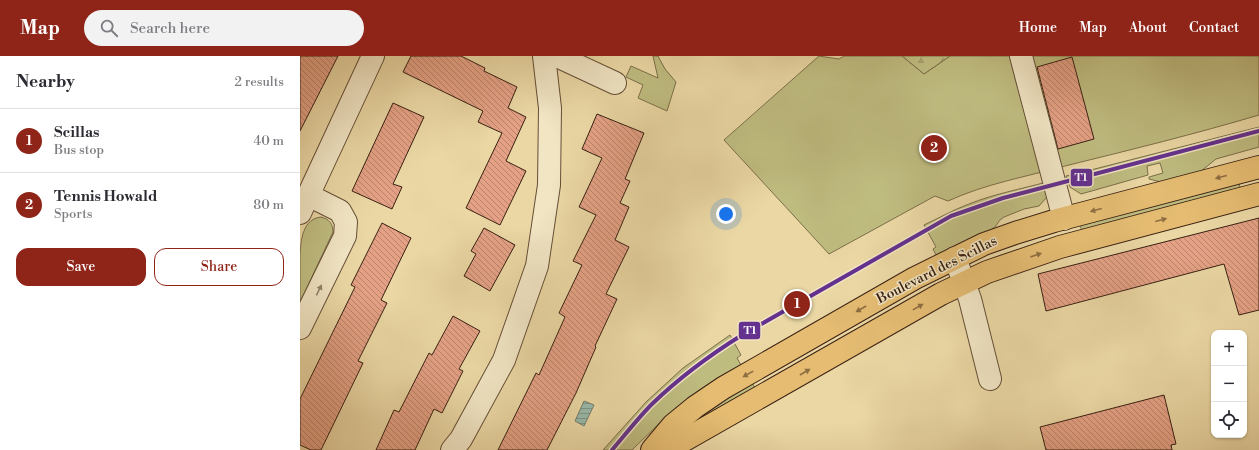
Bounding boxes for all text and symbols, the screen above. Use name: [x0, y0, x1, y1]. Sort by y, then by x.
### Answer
search box: [84, 10, 364, 46]
text: Map: [20, 16, 60, 40]
icon: search: [98, 17, 120, 39]
text: Search here: [130, 19, 210, 38]
text: Home: [1019, 19, 1057, 37]
text: Map: [1079, 19, 1107, 37]
text: About: [1129, 19, 1167, 37]
text: Contact: [1189, 19, 1239, 37]
text: Nearby: [16, 71, 75, 93]
text: 2 results: [235, 74, 284, 90]
text: Scillas: [54, 123, 100, 142]
text: 1: [26, 133, 32, 149]
text: 40 m: [254, 133, 284, 149]
pin: 2: [921, 133, 947, 163]
text: Bus stop: [54, 142, 104, 158]
line badge: T1: [1070, 168, 1093, 187]
text: T1: [1074, 171, 1088, 185]
one-way arrow: [1215, 174, 1227, 180]
text: Tennis Howald: [54, 187, 157, 206]
text: 2: [25, 197, 33, 213]
text: 80 m: [253, 197, 284, 213]
your location: [716, 204, 736, 224]
text: Sports: [54, 206, 93, 222]
one-way arrow: [1089, 208, 1102, 214]
one-way arrow: [1156, 217, 1168, 223]
street label: Boulevard des Scillas: [873, 232, 1000, 309]
button: Save: [16, 248, 146, 286]
button: Share: [154, 248, 284, 286]
one-way arrow: [1031, 252, 1043, 258]
one-way arrow: [315, 284, 322, 296]
pin: 1: [784, 289, 810, 319]
one-way arrow: [912, 304, 923, 311]
one-way arrow: [855, 305, 867, 312]
line badge: T1: [738, 321, 761, 340]
text: T1: [743, 324, 757, 338]
map controls: [1211, 330, 1247, 438]
button: +: [1211, 330, 1247, 366]
button: −: [1211, 366, 1247, 402]
one-way arrow: [799, 368, 811, 375]
one-way arrow: [742, 370, 754, 377]
button: locate: [1211, 402, 1247, 438]

